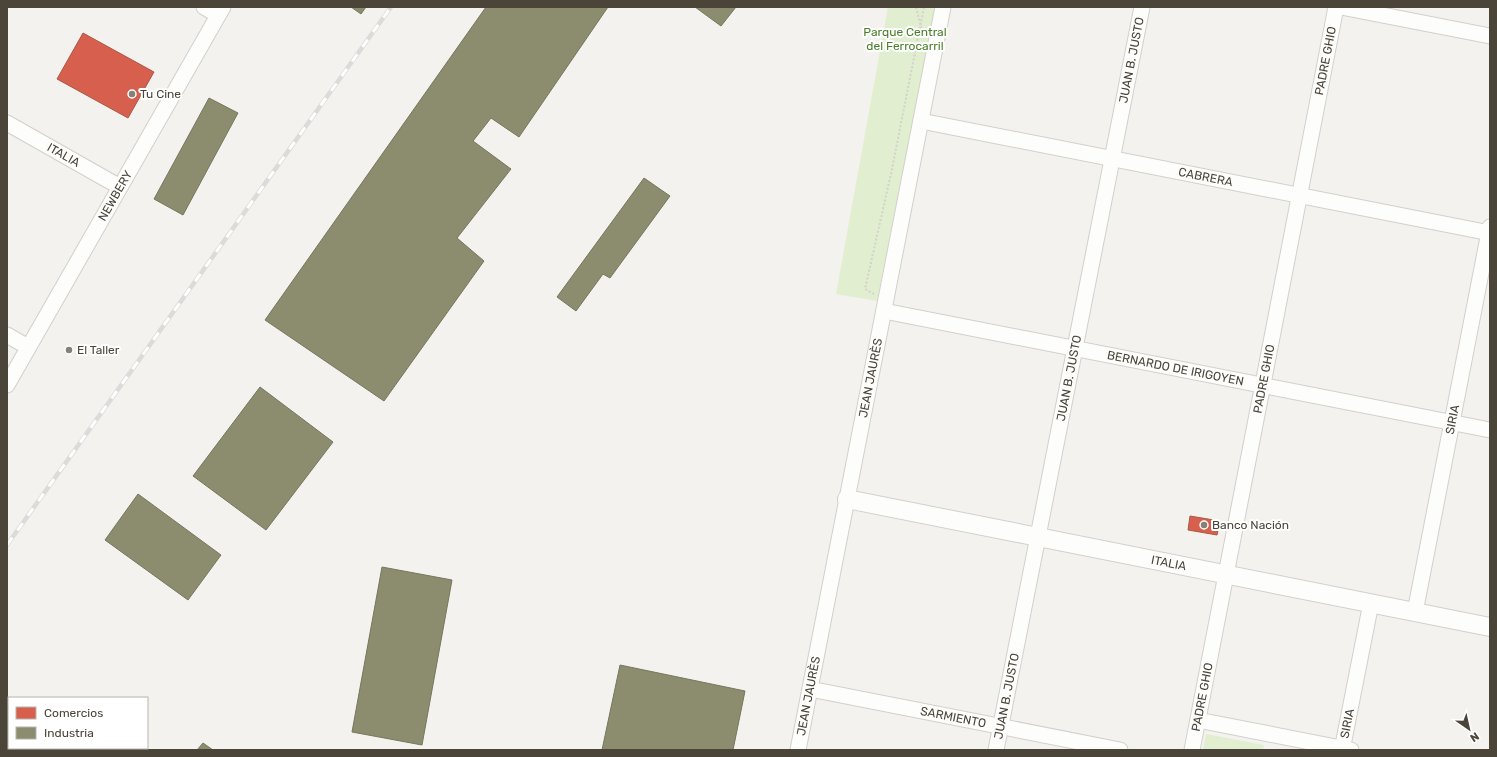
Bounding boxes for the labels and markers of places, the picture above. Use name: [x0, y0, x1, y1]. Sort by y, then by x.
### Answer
place label: Tu Cine: [140, 87, 181, 101]
marker: Tu Cine: [127, 89, 137, 99]
place label: El Taller: [77, 343, 120, 357]
marker: El Taller: [64, 345, 74, 355]
place label: Banco Nación: [1212, 518, 1289, 532]
marker: Banco Nación: [1199, 520, 1209, 530]

